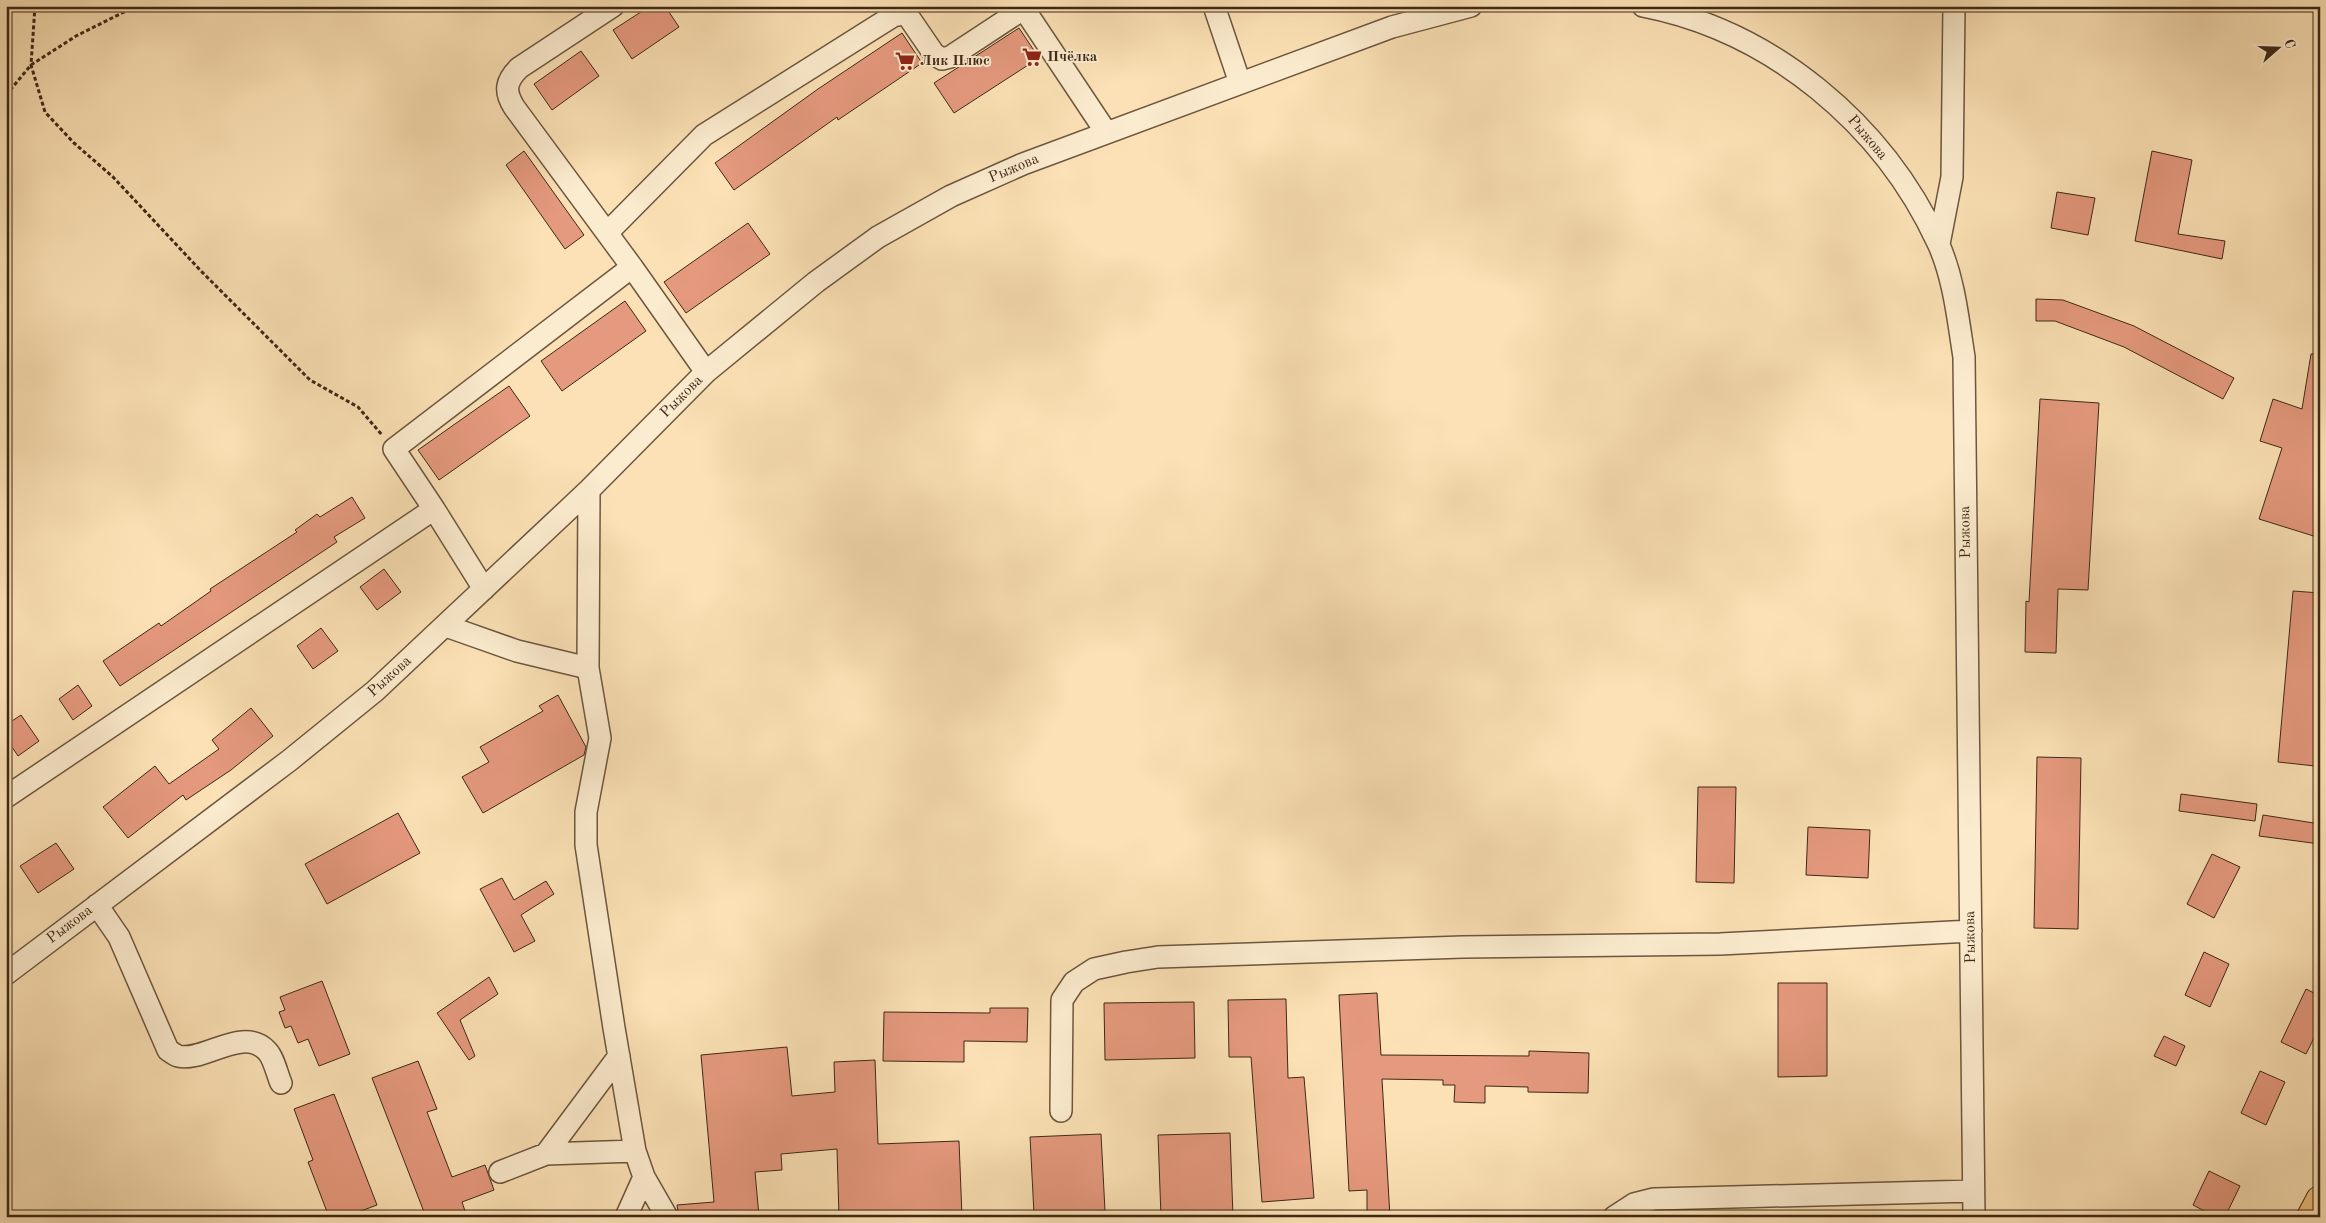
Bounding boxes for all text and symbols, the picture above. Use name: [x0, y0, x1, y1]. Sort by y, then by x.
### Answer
north arrow: [2254, 22, 2304, 72]
text: С: [2281, 37, 2297, 51]
supermarket icon: Пчёлка: [1021, 46, 1043, 68]
supermarket icon: Лик Плюс: [894, 50, 916, 72]
place label: Пчёлка: [1047, 50, 1098, 65]
place label: Лик Плюс: [920, 54, 990, 69]
street label: Рыжова: [1844, 113, 1890, 164]
street label: Рыжова: [987, 152, 1042, 186]
street label: Рыжова: [658, 373, 706, 421]
street label: Рыжова: [1958, 505, 1974, 559]
street label: Рыжова: [365, 653, 415, 700]
street label: Рыжова: [44, 903, 96, 947]
street label: Рыжова: [1963, 910, 1979, 964]

